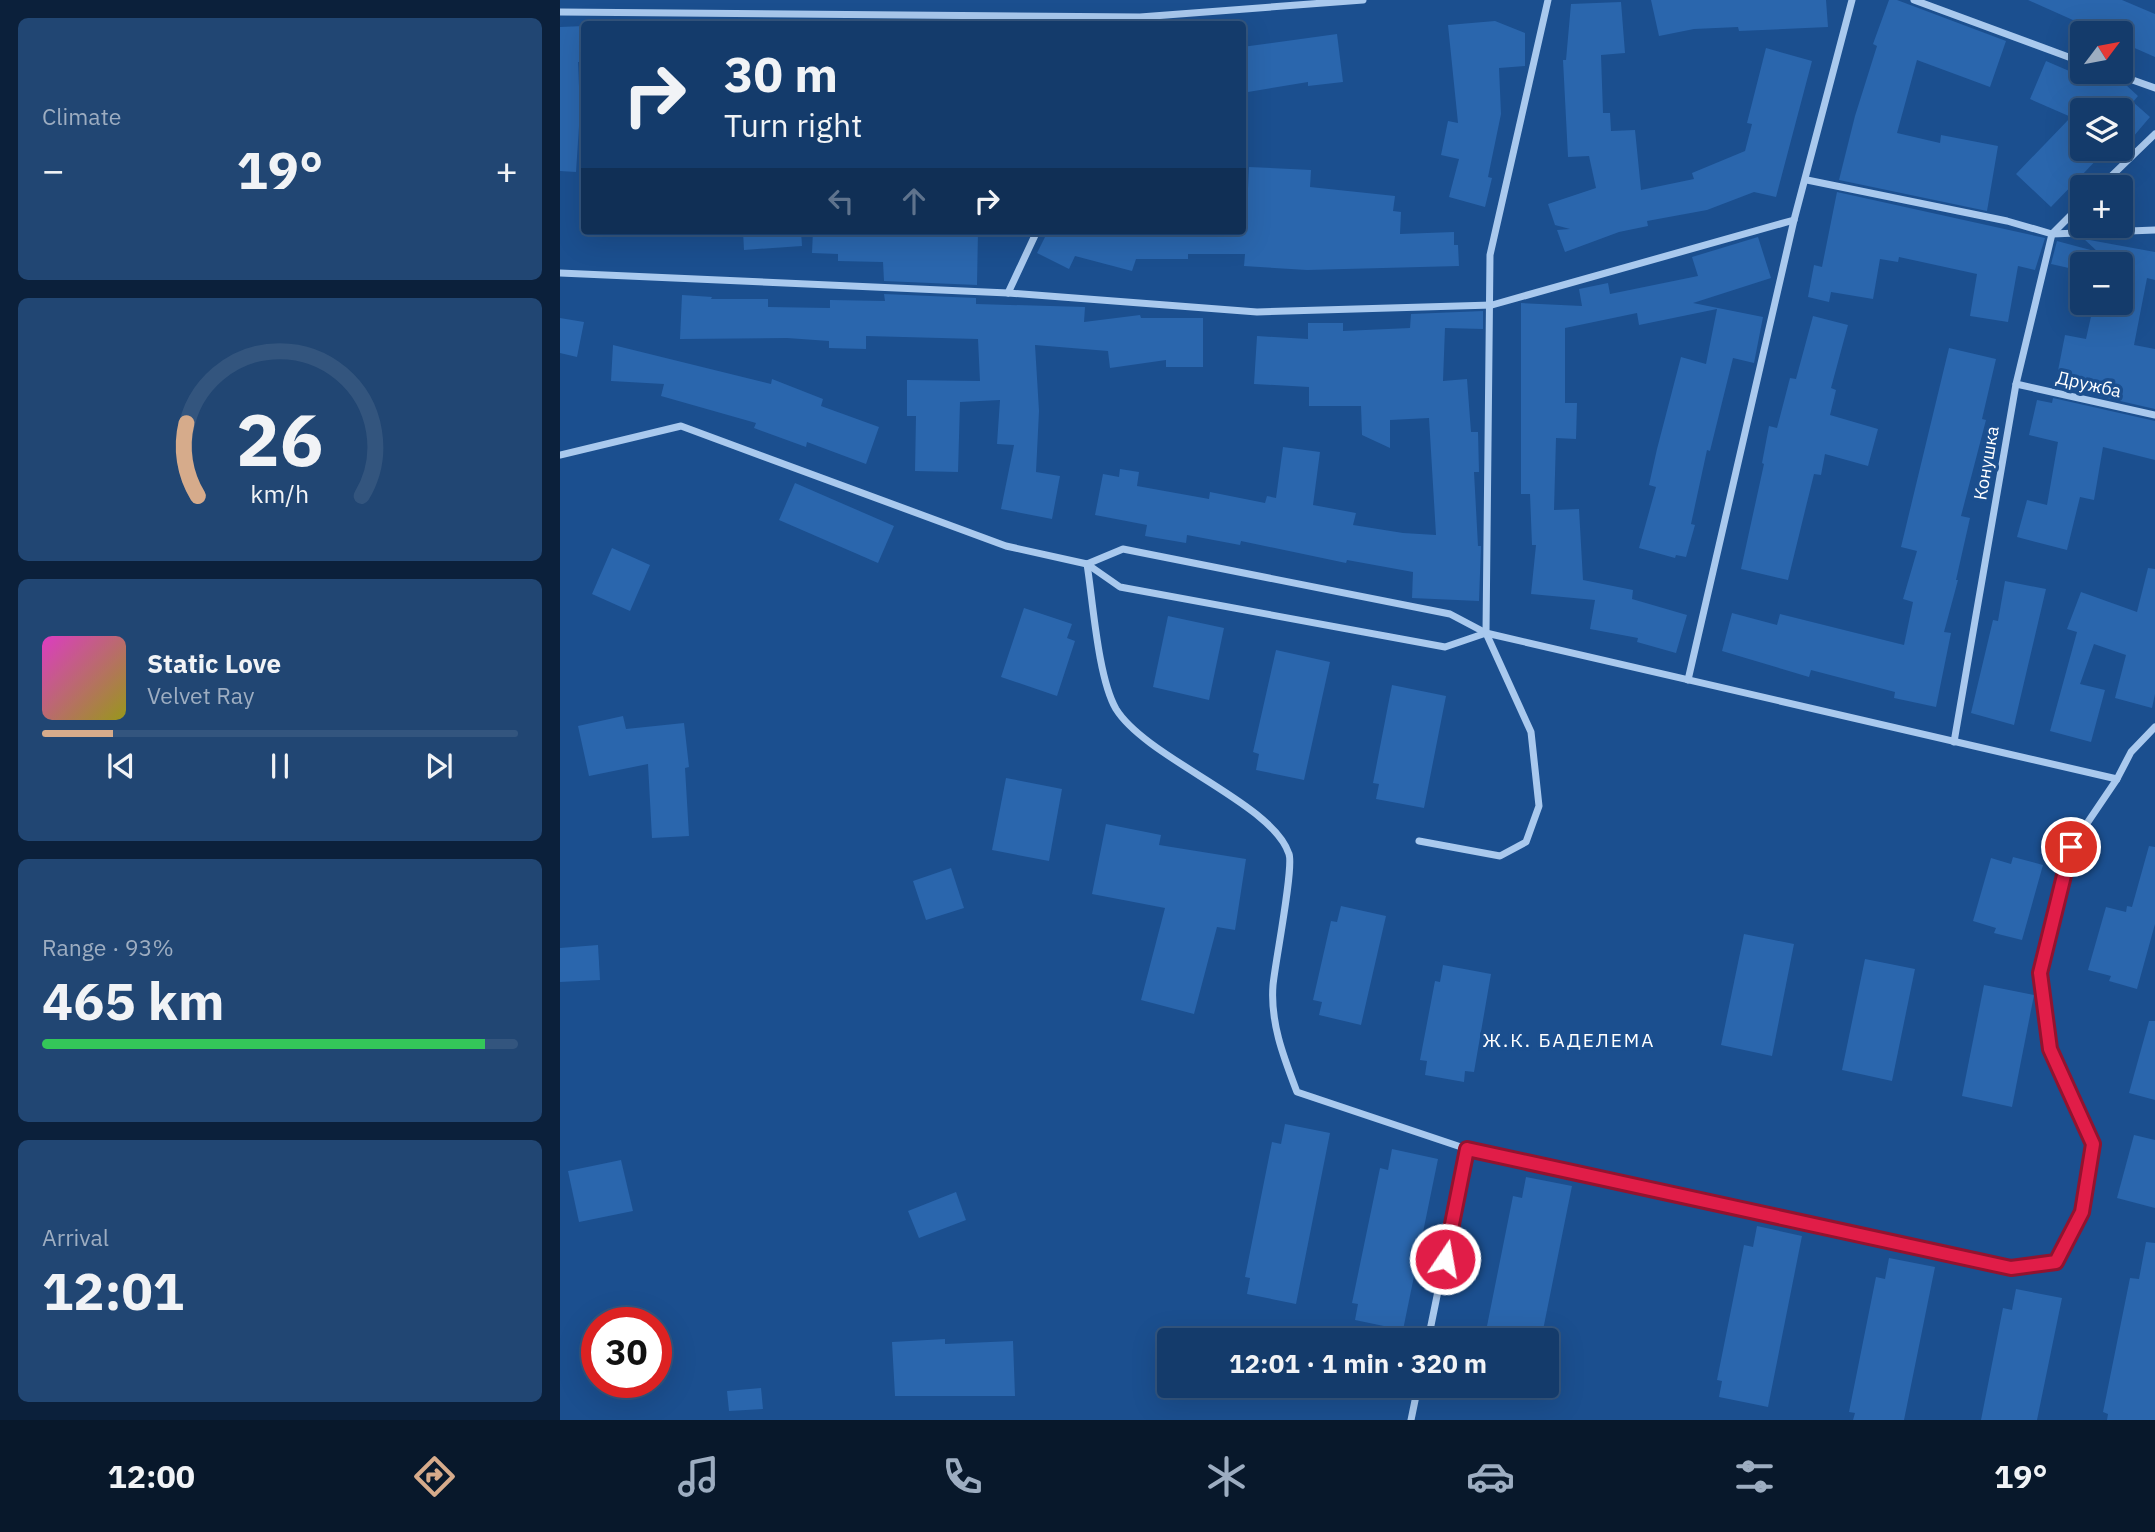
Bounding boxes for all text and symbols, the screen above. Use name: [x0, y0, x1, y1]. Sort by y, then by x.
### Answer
north arrow: [2070, 21, 2133, 84]
map controls: [2070, 21, 2133, 315]
text: 30 m: [724, 42, 838, 105]
icon: right: [609, 49, 700, 140]
button: layers: [2070, 98, 2133, 161]
text: Climate: [42, 101, 121, 131]
text: Turn right: [724, 104, 862, 146]
text: 19°: [237, 136, 323, 203]
text: −: [42, 145, 65, 194]
text: +: [495, 145, 518, 194]
button: +: [2070, 175, 2133, 238]
icon: left: [822, 182, 860, 220]
icon: ahead: [895, 182, 933, 220]
icon: right: [968, 182, 1006, 220]
button: −: [2070, 252, 2133, 315]
street label: Дружба: [2054, 365, 2124, 403]
text: 26: [236, 391, 324, 486]
street label: Конушка: [1968, 424, 2004, 502]
text: km/h: [251, 476, 309, 509]
text: Static Love: [147, 646, 281, 680]
text: Velvet Ray: [147, 680, 254, 710]
icon: previous: [102, 747, 140, 785]
icon: pause: [261, 747, 299, 785]
icon: next: [420, 747, 458, 785]
pin: [2041, 817, 2101, 877]
icon: arrive: [2052, 828, 2090, 866]
text: Range · 93%: [42, 932, 174, 962]
text: 465 km: [42, 967, 224, 1034]
district label: Ж.К. БАДЕЛЕМА: [1483, 1028, 1655, 1052]
text: Arrival: [42, 1222, 109, 1252]
position arrow: [1408, 1222, 1482, 1296]
text: 12:01: [42, 1257, 184, 1324]
speed limit sign: 30: [581, 1307, 672, 1398]
text: 12:01 · 1 min · 320 m: [1229, 1346, 1487, 1380]
icon: directions: [410, 1452, 459, 1501]
icon: music: [674, 1452, 723, 1501]
icon: phone: [938, 1452, 987, 1501]
icon: climate: [1202, 1452, 1251, 1501]
icon: car: [1466, 1452, 1515, 1501]
icon: filters: [1730, 1452, 1779, 1501]
text: 12:00: [108, 1455, 195, 1497]
text: 19°: [1994, 1455, 2047, 1497]

